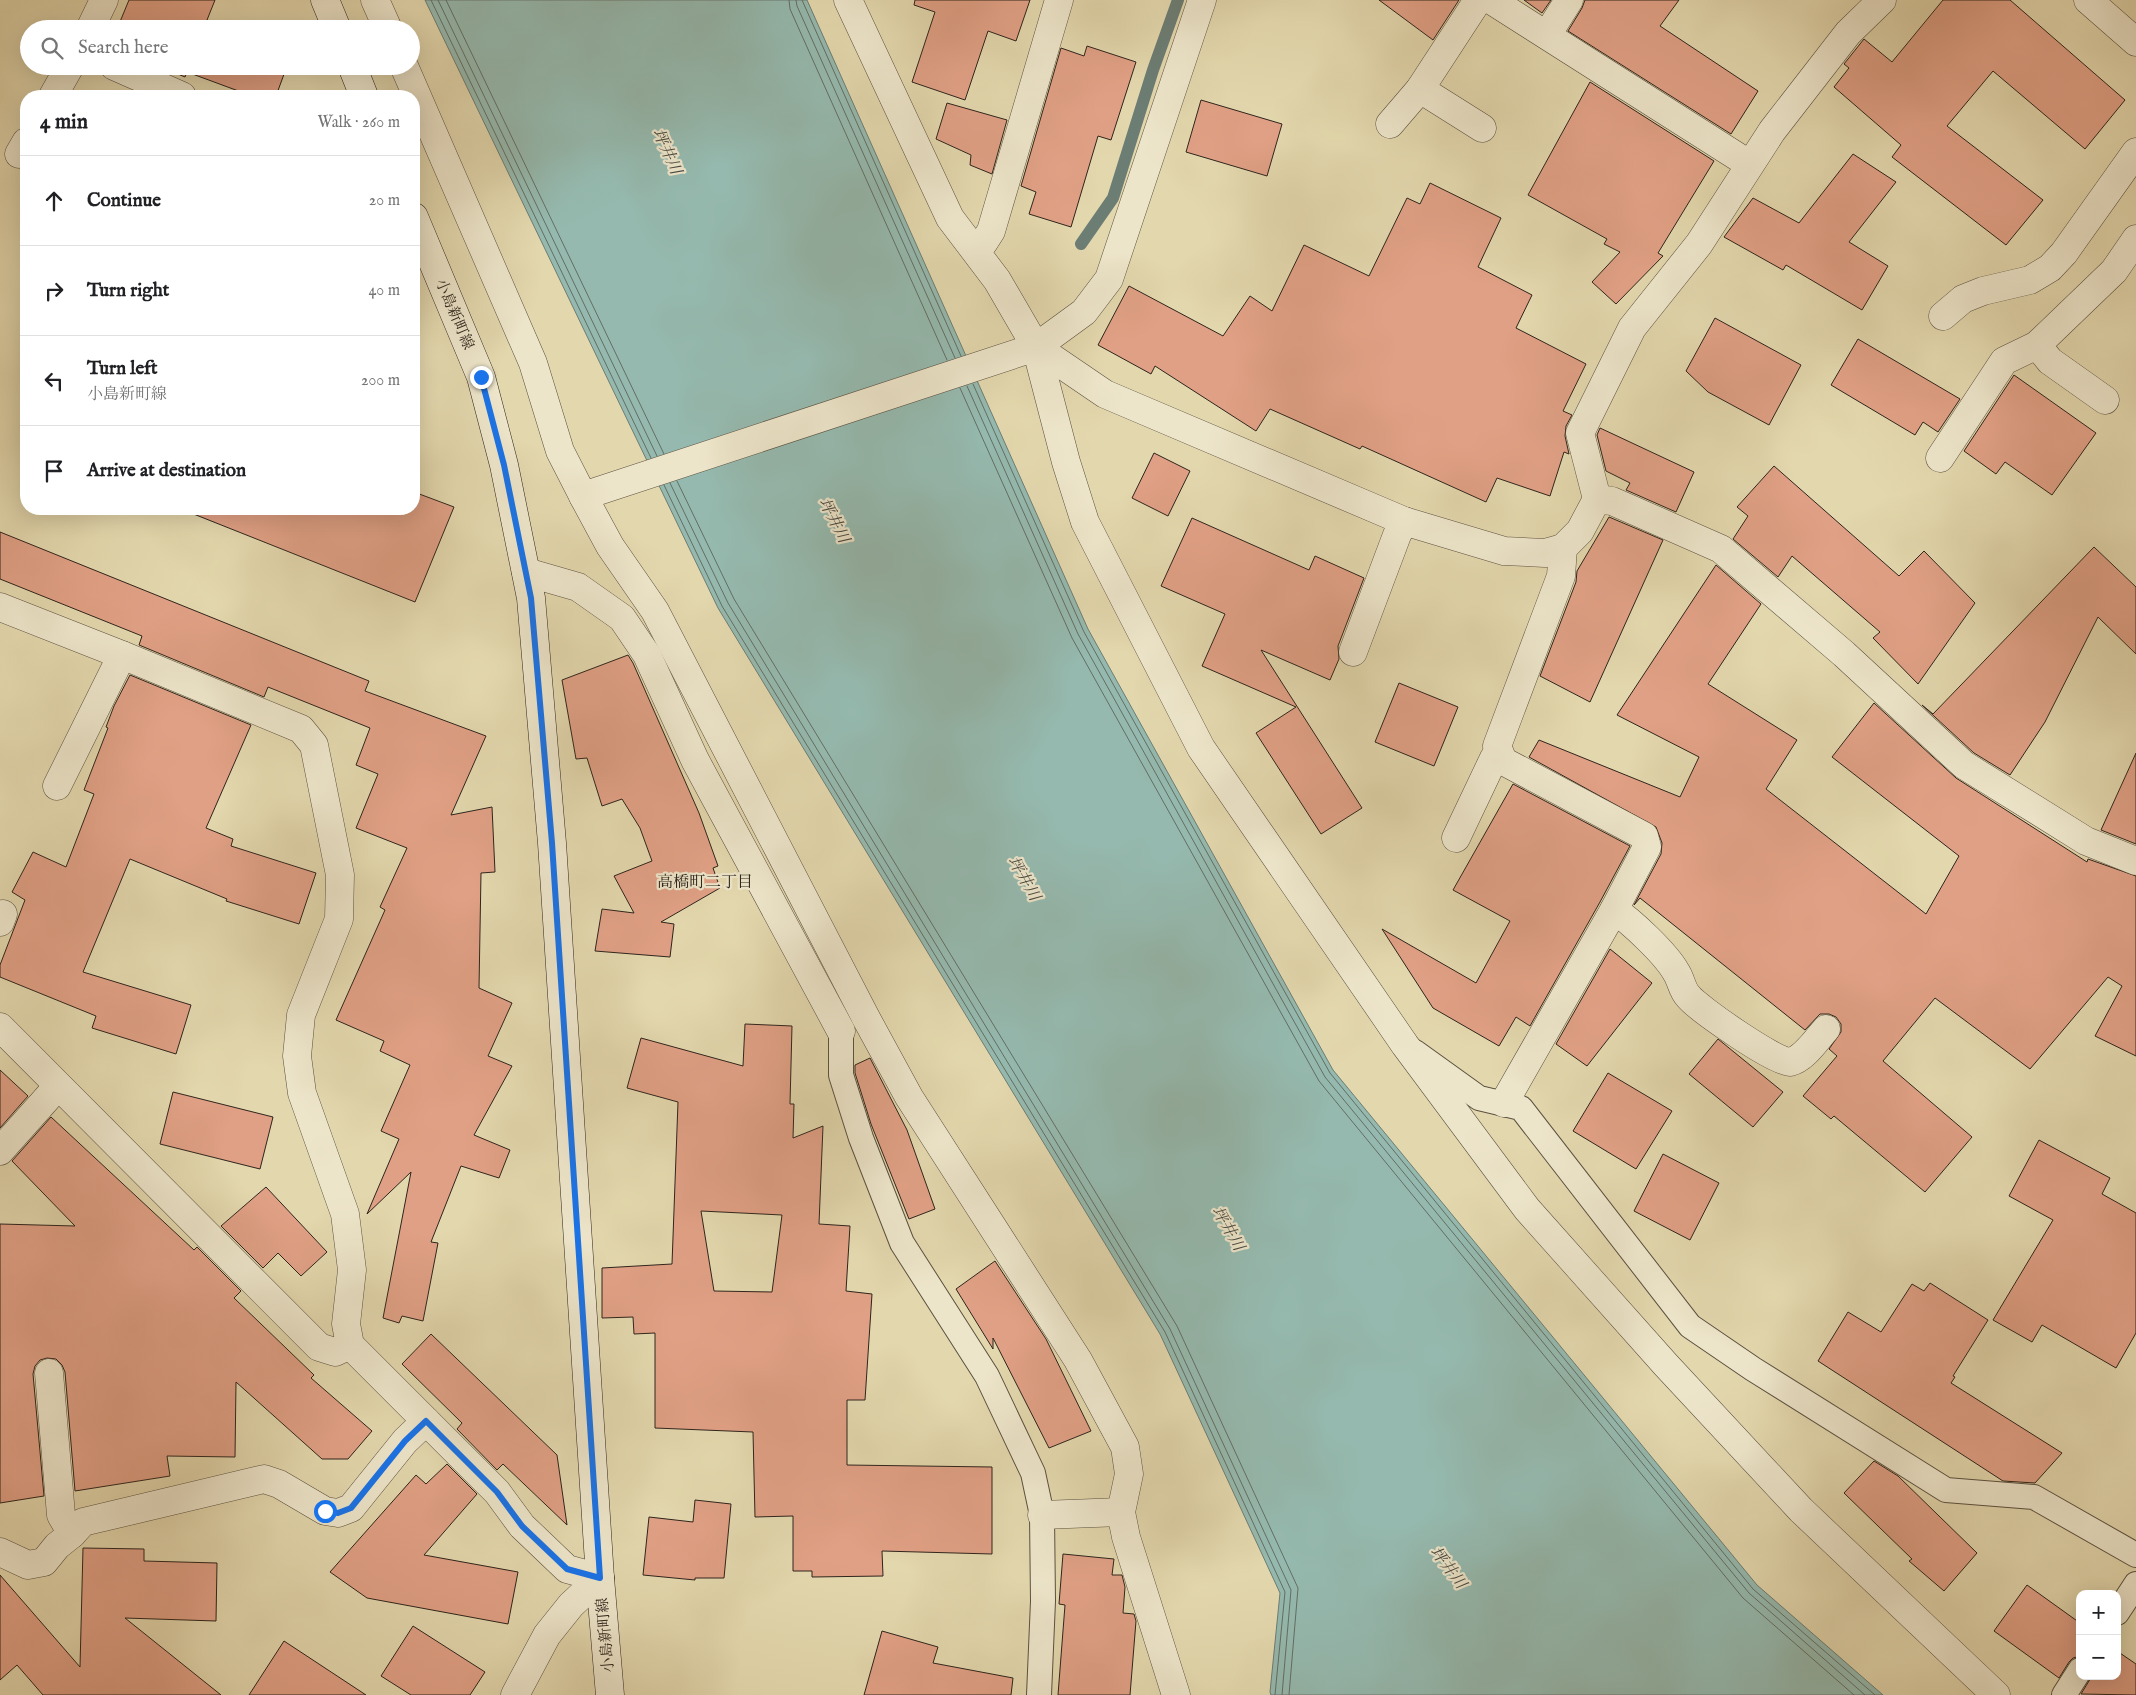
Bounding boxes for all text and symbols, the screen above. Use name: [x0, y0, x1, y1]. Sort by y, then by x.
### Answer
search box: [20, 20, 420, 75]
icon: search: [38, 34, 66, 62]
text: Search here: [78, 36, 169, 60]
text: 4 min: [40, 109, 88, 136]
text: Walk · 260 m: [317, 113, 400, 133]
water label: 坪井川: [647, 126, 686, 180]
icon: ahead: [40, 187, 68, 215]
text: Continue: [87, 189, 161, 213]
text: 20 m: [369, 191, 400, 211]
street label: 小島新町線: [431, 276, 478, 352]
icon: right: [40, 277, 68, 305]
text: Turn right: [87, 279, 169, 303]
text: 40 m: [368, 281, 400, 301]
text: Turn left: [87, 357, 158, 381]
route end: [470, 366, 493, 389]
icon: left: [40, 367, 68, 395]
text: 200 m: [361, 371, 400, 391]
text: 小島新町線: [87, 385, 167, 405]
icon: arrive: [40, 457, 68, 485]
text: Arrive at destination: [87, 459, 246, 483]
water label: 坪井川: [813, 495, 854, 549]
water label: 坪井川: [1003, 853, 1045, 907]
district label: 高橋町二丁目: [657, 873, 753, 893]
water label: 坪井川: [1207, 1203, 1249, 1257]
route start: [314, 1500, 337, 1523]
water label: 坪井川: [1425, 1543, 1471, 1595]
map controls: [2076, 1590, 2121, 1680]
button: +: [2076, 1590, 2121, 1635]
street label: 小島新町線: [593, 1597, 618, 1673]
button: −: [2076, 1635, 2121, 1680]

